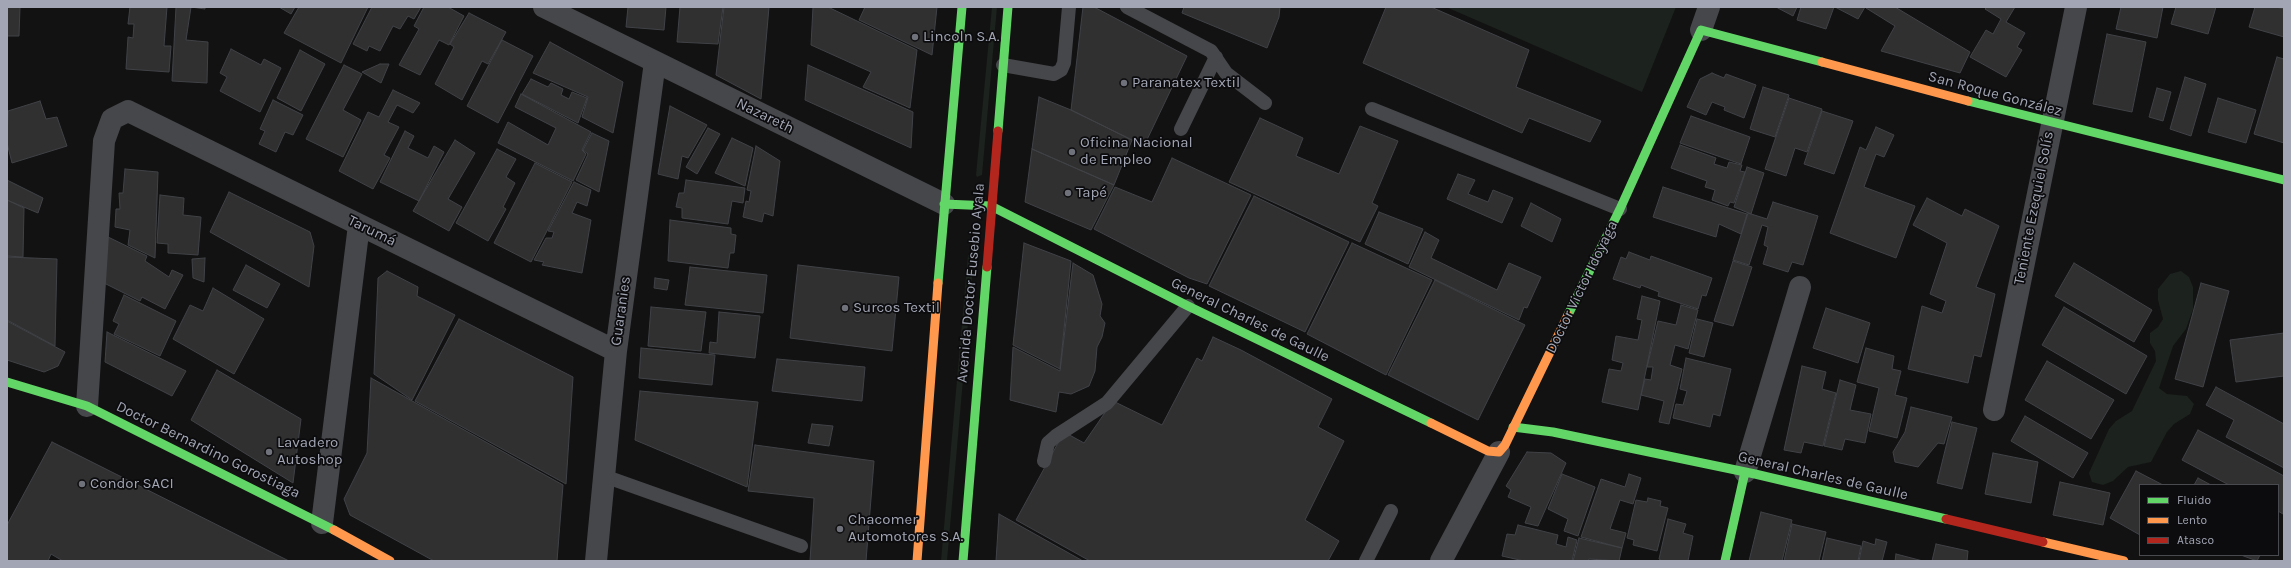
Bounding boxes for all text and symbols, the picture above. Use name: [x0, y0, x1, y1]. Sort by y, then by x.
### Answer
place label: Lincoln S.A.: [923, 28, 999, 46]
marker: Lincoln S.A.: [910, 32, 920, 42]
street label: San Roque González: [1926, 67, 2064, 121]
place label: Paranatex Textil: [1132, 74, 1240, 92]
marker: Paranatex Textil: [1119, 78, 1129, 88]
street label: Nazareth: [733, 94, 797, 138]
street label: Teniente Ezequiel Solís: [2010, 130, 2058, 286]
place label: Oficina Nacional de Empleo: [1080, 134, 1193, 169]
marker: Oficina Nacional de Empleo: [1067, 147, 1077, 157]
street label: Avenida Doctor Eusebio Ayala: [953, 182, 989, 384]
place label: Tapé: [1076, 184, 1107, 202]
marker: Tapé: [1063, 188, 1073, 198]
street label: Tarumá: [345, 212, 399, 250]
street label: Doctor Victor Idoyaga: [1542, 218, 1622, 356]
street label: General Charles de Gaulle: [1168, 274, 1332, 366]
street label: Guaranies: [607, 275, 635, 347]
place label: Surcos Textil: [853, 299, 940, 317]
marker: Surcos Textil: [840, 303, 850, 313]
street label: Doctor Bernardino Gorostiaga: [113, 398, 303, 502]
place label: Lavadero Autoshop: [277, 434, 342, 469]
marker: Lavadero Autoshop: [264, 447, 274, 457]
street label: General Charles de Gaulle: [1736, 448, 1910, 504]
place label: Condor SACI: [90, 475, 174, 493]
marker: Condor SACI: [77, 479, 87, 489]
legend: [2139, 484, 2279, 556]
text: Fluido: [2177, 493, 2211, 507]
place label: Chacomer Automotores S.A.: [848, 511, 963, 546]
text: Lento: [2177, 513, 2207, 527]
marker: Chacomer Automotores S.A.: [835, 524, 845, 534]
text: Atasco: [2177, 533, 2214, 547]

